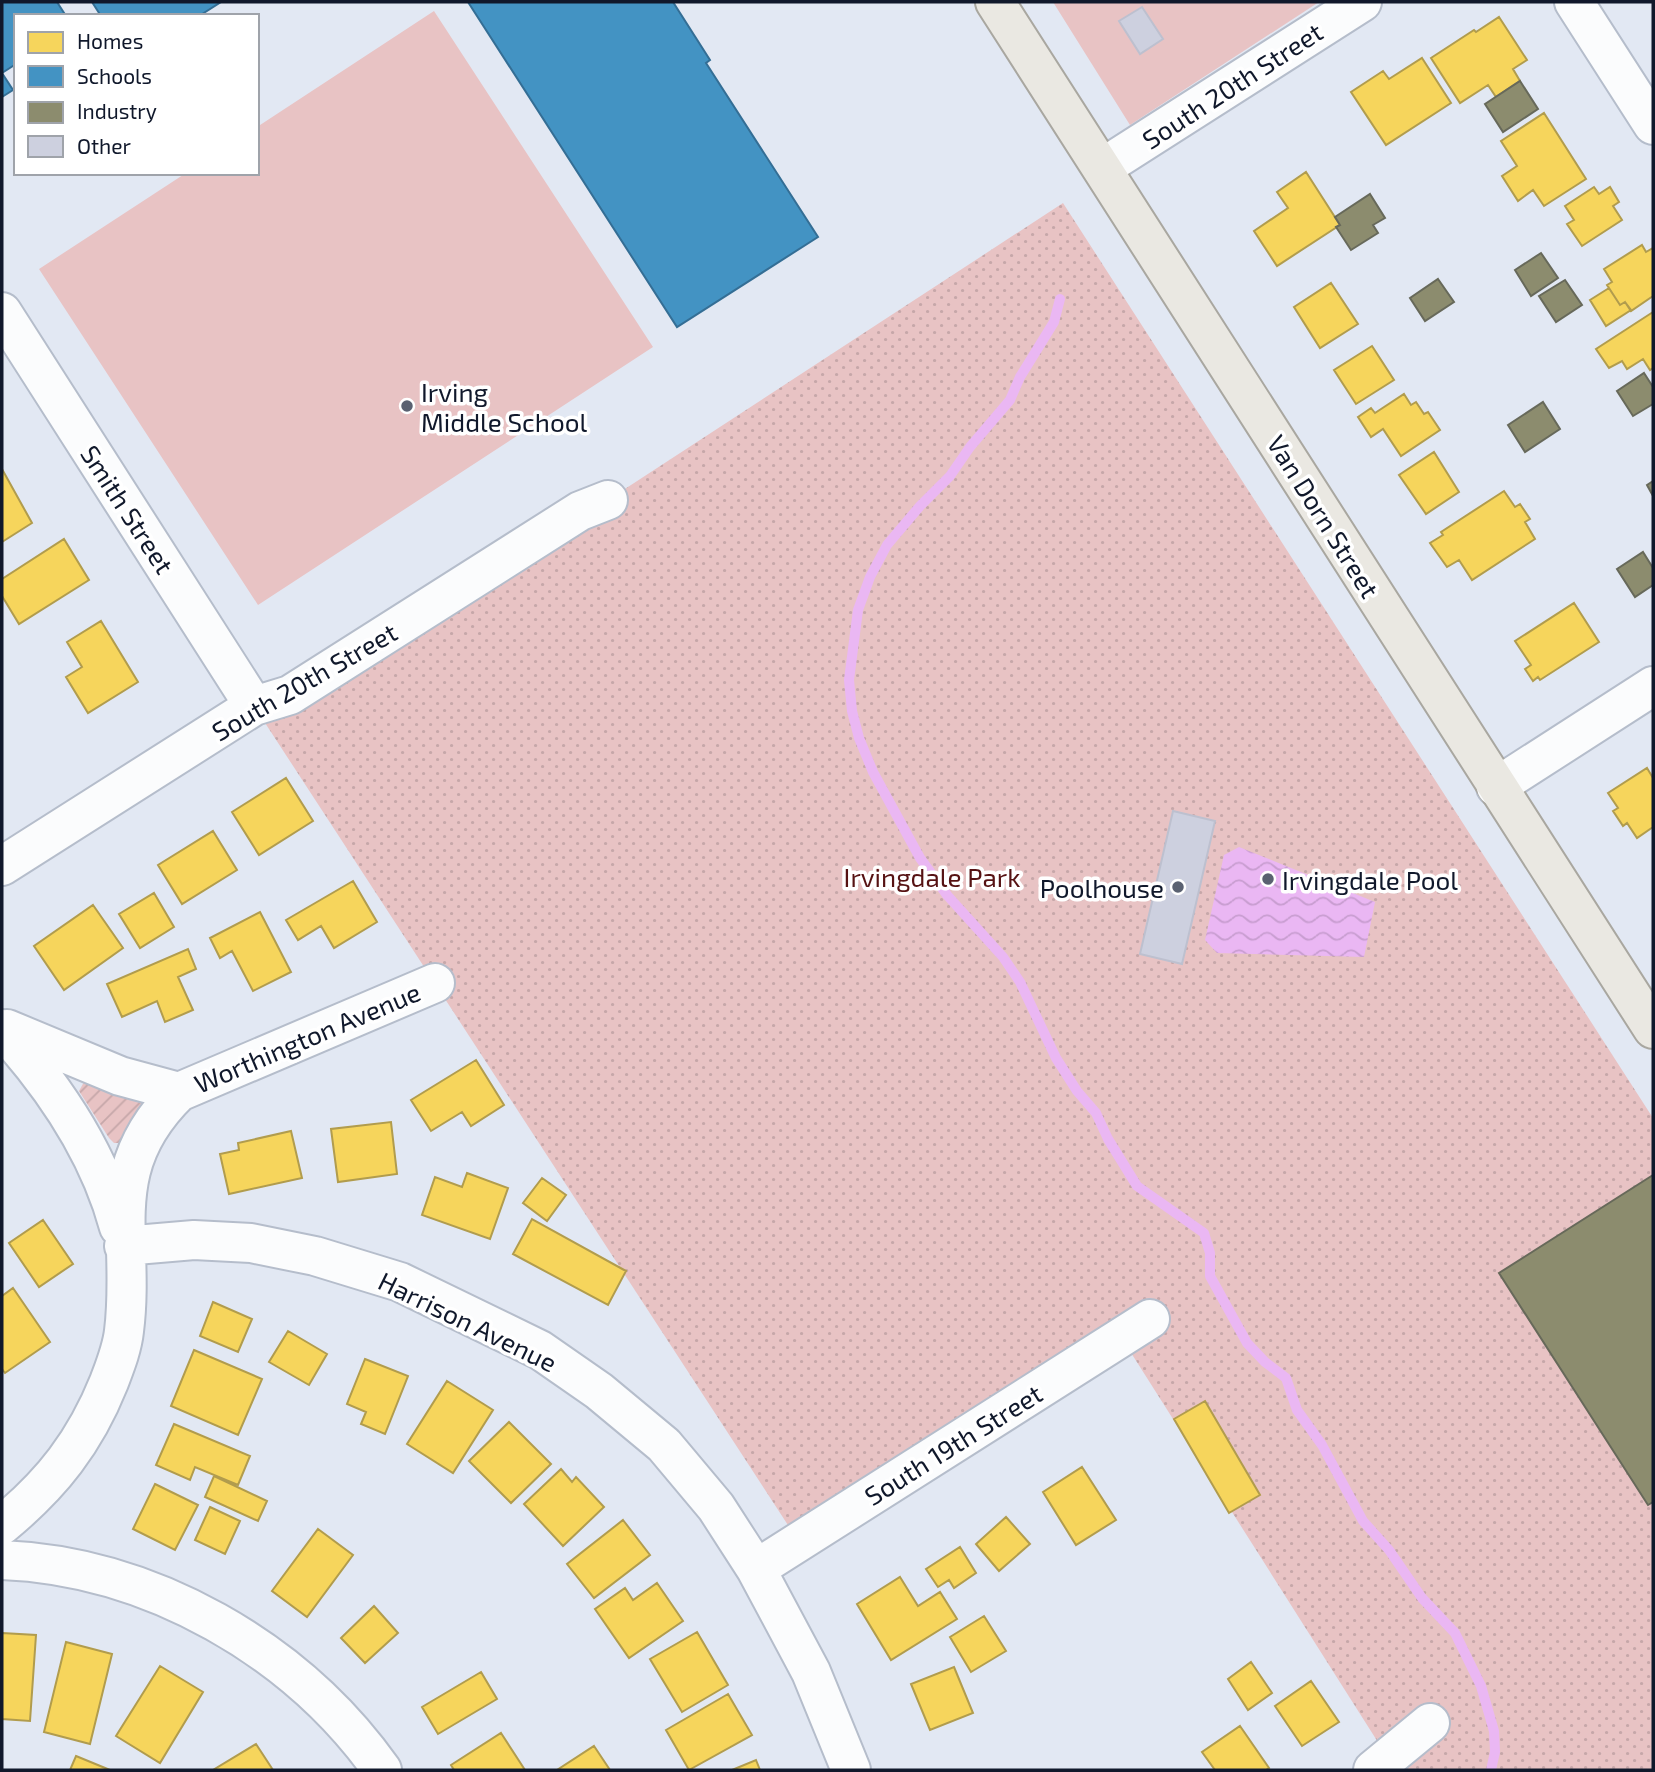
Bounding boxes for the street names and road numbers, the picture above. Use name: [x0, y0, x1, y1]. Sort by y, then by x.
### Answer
street label: South 20th Street: [1136, 15, 1328, 155]
street label: Van Dorn Street: [1262, 429, 1386, 603]
street label: Smith Street: [75, 439, 181, 579]
street label: South 20th Street: [206, 615, 402, 747]
street label: Worthington Avenue: [189, 975, 425, 1099]
street label: Harrison Avenue: [374, 1264, 562, 1378]
street label: South 19th Street: [859, 1377, 1047, 1511]

